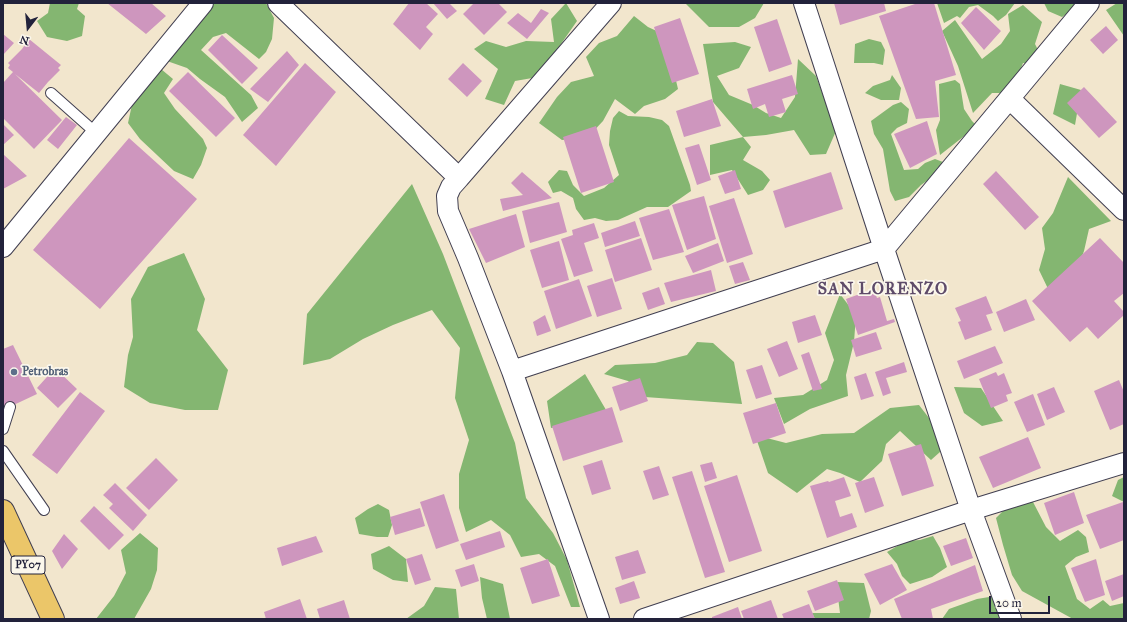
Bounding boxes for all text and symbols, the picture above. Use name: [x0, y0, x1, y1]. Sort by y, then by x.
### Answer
north arrow: [8, 8, 48, 48]
text: N: [18, 32, 31, 48]
district label: SAN LORENZO: [818, 280, 948, 300]
place label: Petrobras: [22, 365, 68, 379]
marker: Petrobras: [9, 367, 19, 377]
road number: PY07: [11, 556, 45, 574]
scale bar: [991, 588, 1052, 614]
text: 20 m: [996, 596, 1022, 610]

